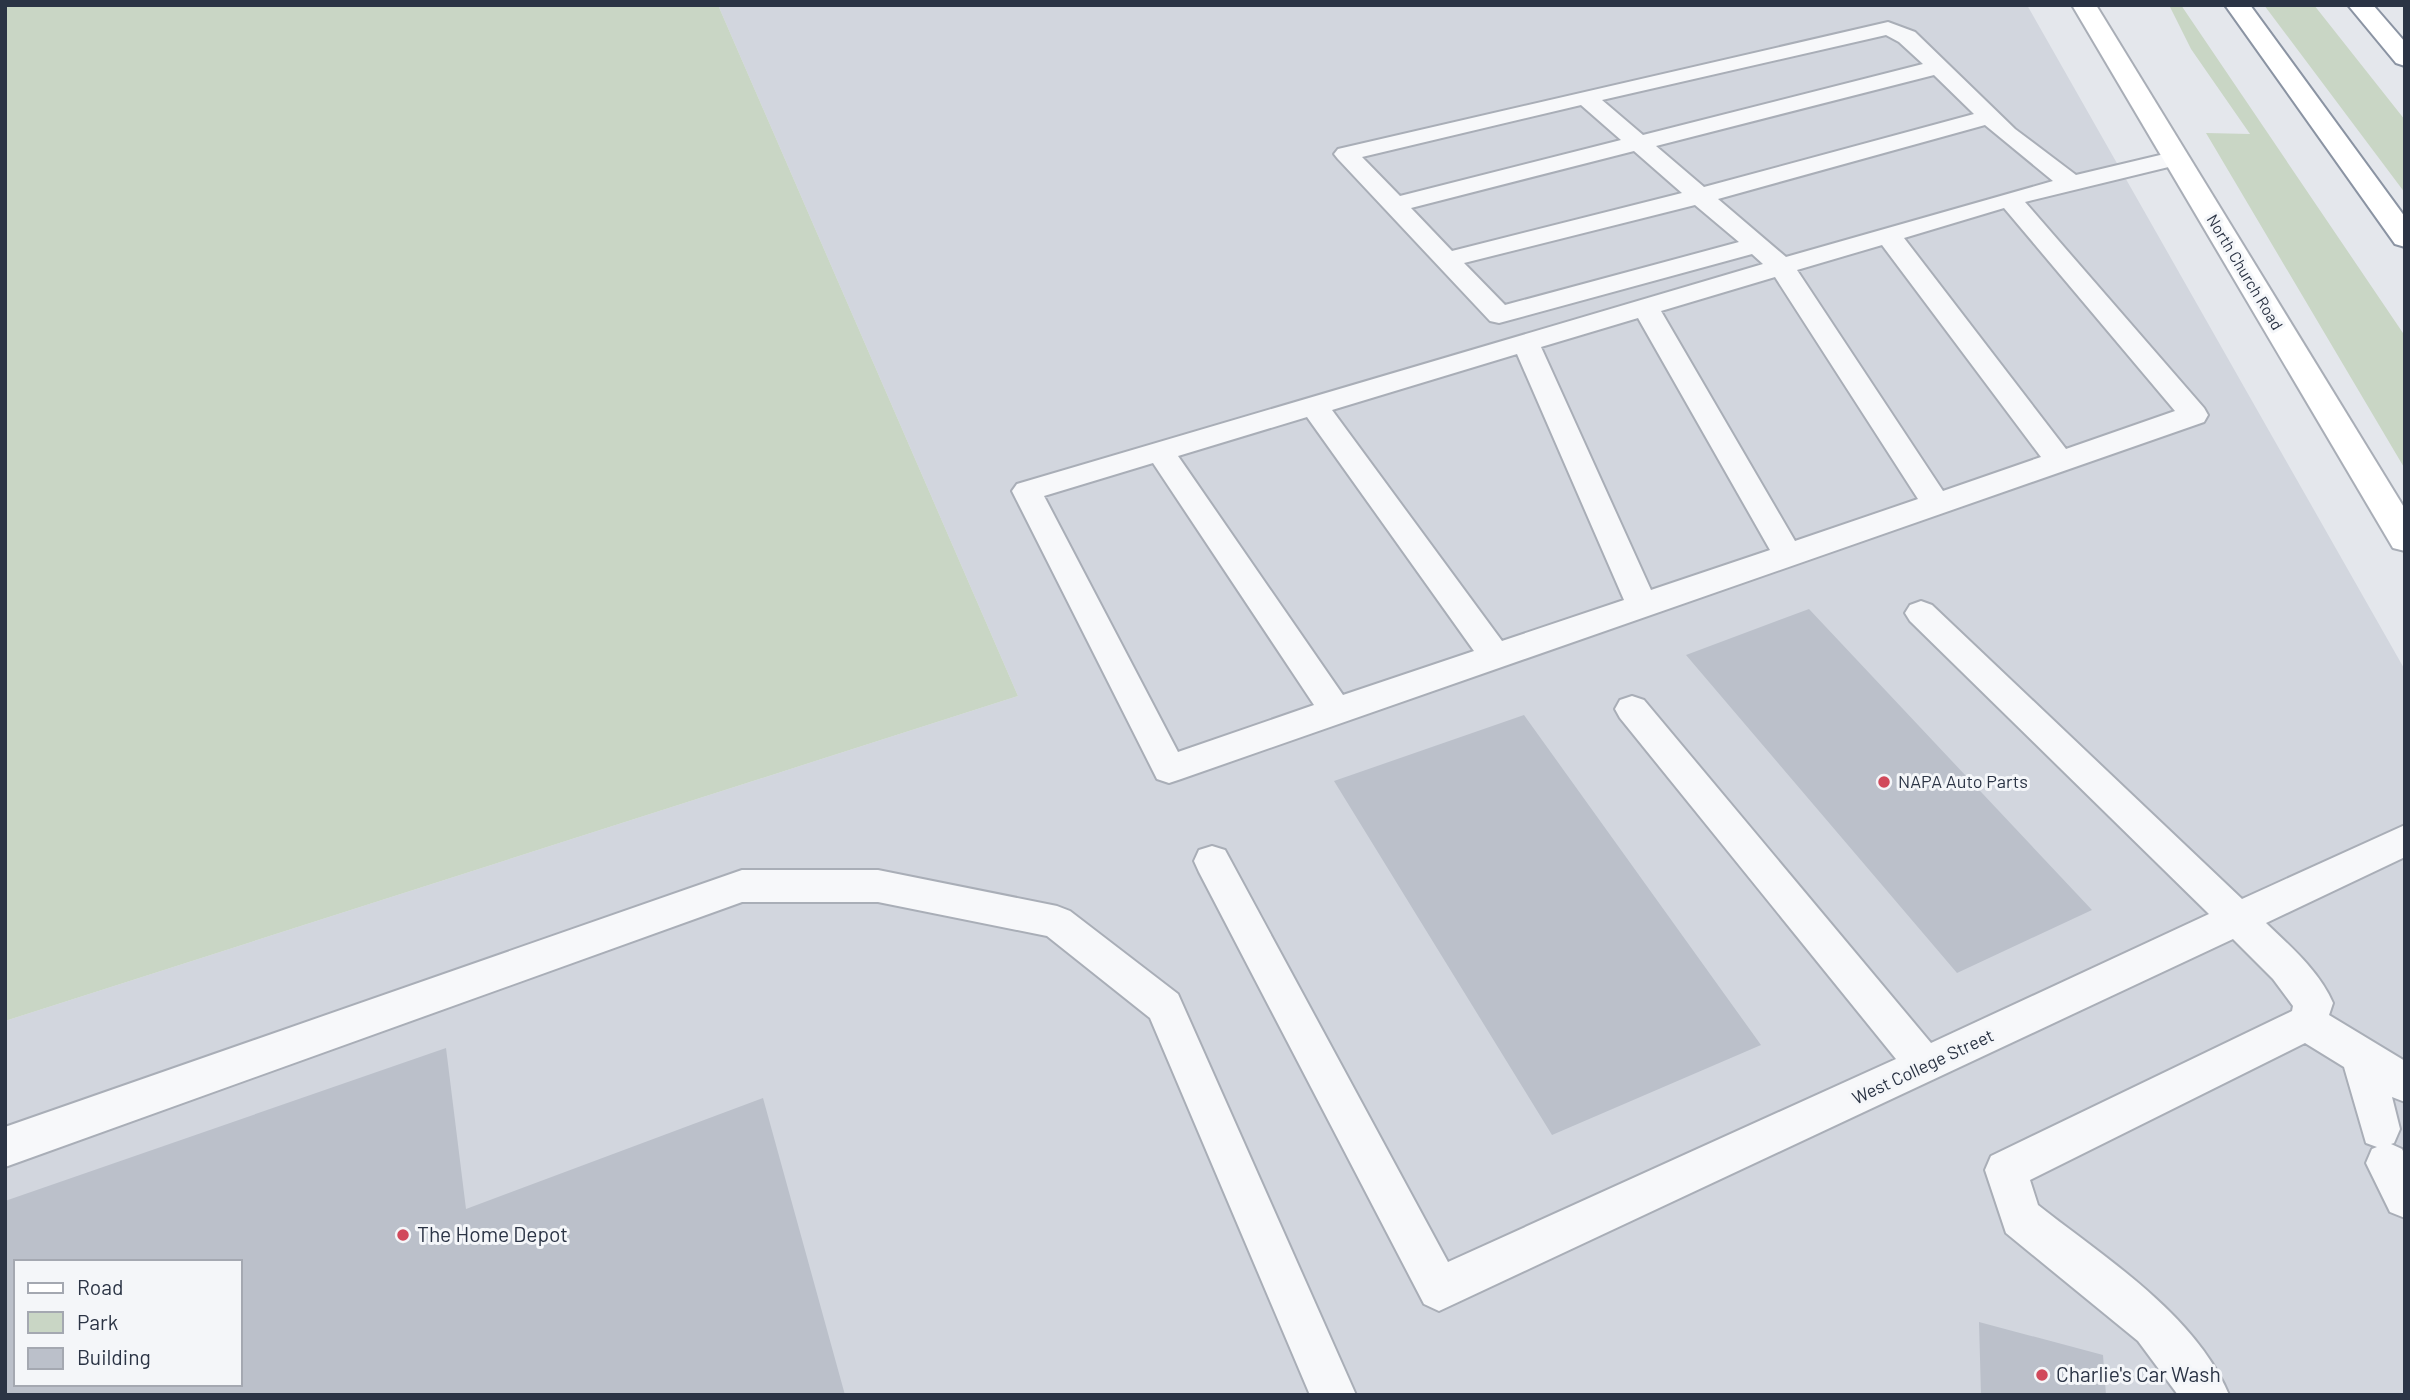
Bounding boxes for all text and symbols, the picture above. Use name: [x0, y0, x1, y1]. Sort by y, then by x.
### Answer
street label: North Church Road: [2203, 211, 2287, 333]
place label: NAPA Auto Parts: [1898, 770, 2028, 792]
marker: NAPA Auto Parts: [1876, 774, 1892, 790]
street label: West College Street: [1848, 1024, 1997, 1109]
place label: The Home Depot: [417, 1221, 568, 1246]
marker: The Home Depot: [395, 1227, 411, 1243]
legend: [14, 1260, 242, 1386]
text: Road: [77, 1274, 123, 1299]
text: Park: [77, 1309, 118, 1334]
text: Building: [77, 1344, 151, 1369]
place label: Charlie's Car Wash: [2056, 1361, 2221, 1386]
marker: Charlie's Car Wash: [2034, 1367, 2050, 1383]

